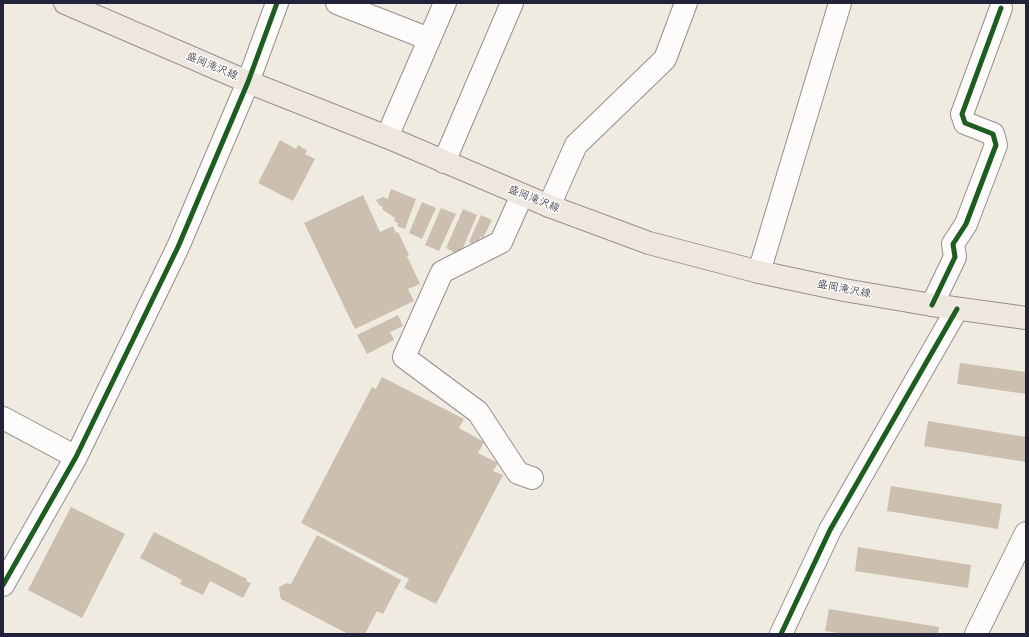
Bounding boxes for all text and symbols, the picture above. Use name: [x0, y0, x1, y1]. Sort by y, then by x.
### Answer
street label: 盛岡滝沢線: [184, 49, 240, 83]
street label: 盛岡滝沢線: [506, 183, 562, 215]
street label: 盛岡滝沢線: [816, 277, 872, 301]

